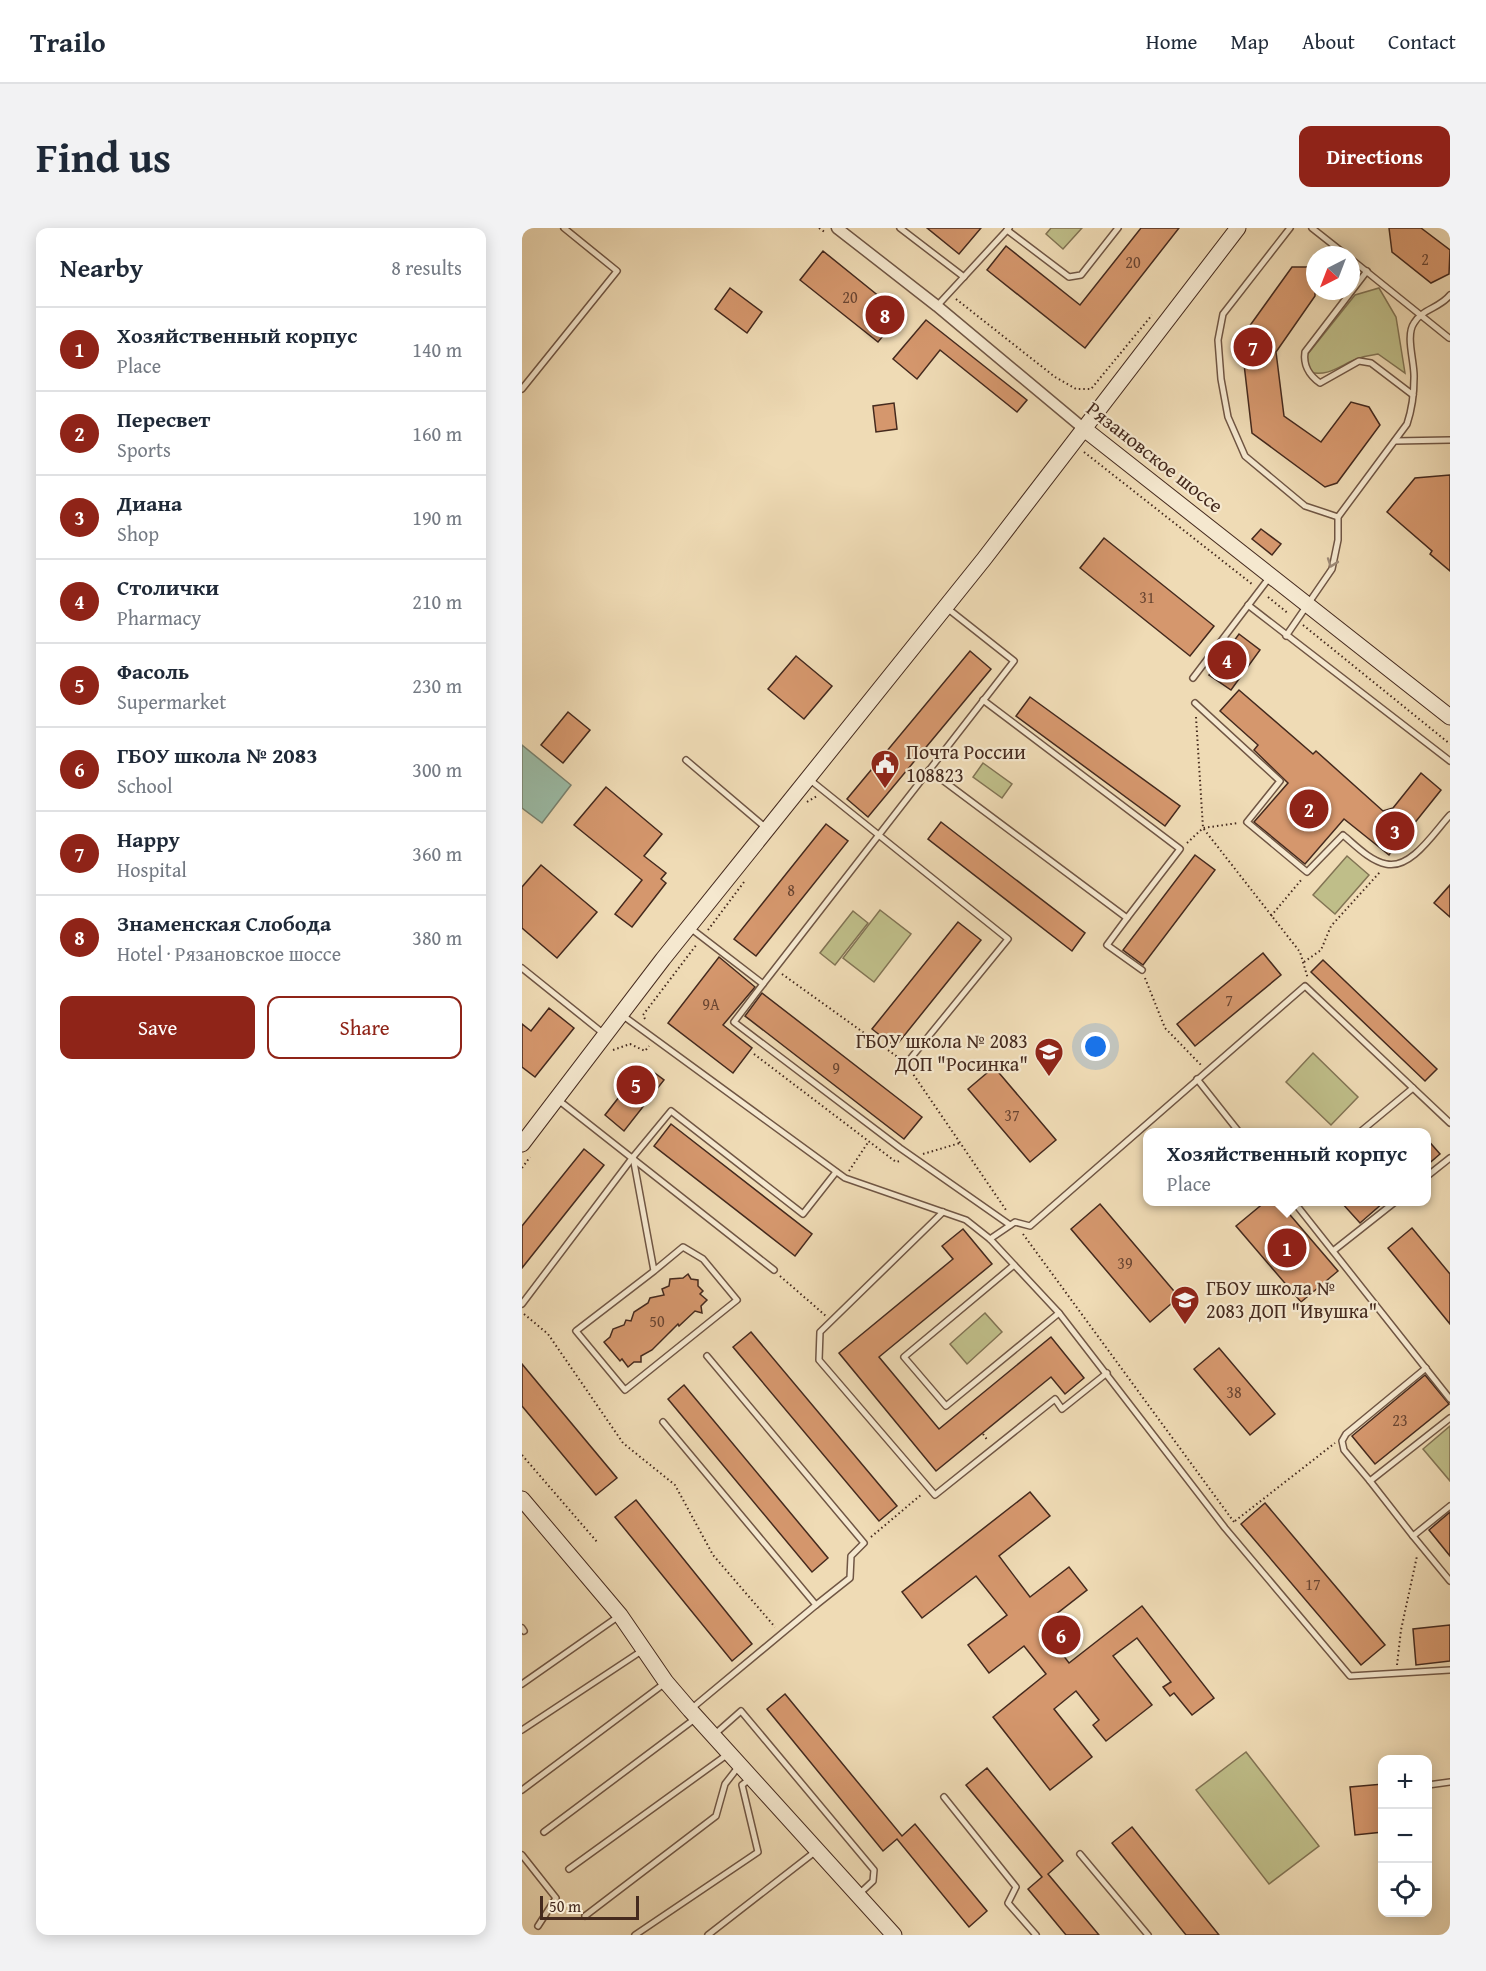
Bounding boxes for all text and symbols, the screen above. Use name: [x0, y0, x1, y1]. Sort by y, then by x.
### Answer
text: Trailo: [30, 21, 106, 62]
text: Home: [1146, 26, 1197, 57]
text: Map: [1230, 26, 1269, 57]
text: About: [1302, 26, 1355, 57]
text: Contact: [1388, 26, 1456, 57]
text: Find us: [36, 126, 171, 187]
button: Directions: [1299, 126, 1450, 187]
north arrow: [1306, 246, 1360, 300]
house number: 2: [1421, 247, 1429, 271]
text: Nearby: [60, 248, 143, 287]
house number: 20: [1125, 250, 1141, 274]
text: 8 results: [391, 253, 462, 282]
house number: 20: [842, 285, 858, 309]
pin: 8: [866, 292, 904, 338]
text: Хозяйственный корпус: [117, 319, 357, 351]
pin: 7: [1234, 324, 1272, 370]
text: 1: [74, 335, 85, 364]
text: 140 m: [412, 335, 462, 364]
text: Place: [117, 351, 161, 380]
street label: Рязановское шоссе: [1081, 394, 1230, 519]
text: Пересвет: [117, 403, 210, 435]
text: 2: [74, 419, 85, 448]
text: 160 m: [412, 419, 462, 448]
text: Sports: [117, 435, 171, 464]
text: Диана: [117, 487, 182, 519]
text: 3: [74, 503, 85, 532]
text: 190 m: [412, 503, 462, 532]
text: Shop: [117, 519, 159, 548]
one-way arrow: [1327, 557, 1340, 568]
text: Столички: [117, 571, 219, 603]
house number: 31: [1139, 585, 1155, 609]
text: 4: [74, 587, 85, 616]
text: 210 m: [412, 587, 462, 616]
text: Pharmacy: [117, 603, 201, 632]
pin: 4: [1208, 638, 1246, 682]
text: Фасоль: [117, 655, 189, 687]
text: 5: [74, 671, 85, 700]
text: 230 m: [412, 671, 462, 700]
text: Supermarket: [117, 687, 226, 716]
place label: Почта России 108823: [906, 737, 1026, 789]
text: ГБОУ школа № 2083: [117, 739, 318, 771]
public building icon: Почта России 108823: [869, 748, 901, 790]
text: 6: [74, 755, 85, 784]
text: 300 m: [412, 755, 462, 784]
text: School: [117, 771, 173, 800]
pin: 2: [1290, 786, 1328, 832]
pin: 3: [1376, 808, 1414, 854]
text: Happy: [117, 823, 180, 855]
text: 7: [74, 839, 85, 868]
text: 360 m: [412, 839, 462, 868]
text: Hospital: [117, 855, 187, 884]
house number: 8: [787, 878, 795, 902]
text: Знаменская Слобода: [117, 907, 331, 939]
text: 8: [74, 923, 85, 952]
text: 380 m: [412, 923, 462, 952]
text: Hotel · Рязановское шоссе: [117, 939, 341, 968]
house number: 7: [1225, 988, 1233, 1012]
house number: 9А: [702, 992, 720, 1016]
button: Save: [60, 996, 255, 1059]
button: Share: [267, 996, 462, 1059]
place label: ГБОУ школа № 2083 ДОП "Росинка": [856, 1026, 1028, 1078]
your location: [1081, 1032, 1110, 1061]
school or university icon: ГБОУ школа № 2083 ДОП "Росинка": [1033, 1036, 1065, 1078]
house number: 9: [832, 1056, 840, 1080]
pin: 5: [616, 1062, 656, 1108]
house number: 37: [1004, 1103, 1020, 1127]
popup: [1143, 1128, 1431, 1206]
text: Хозяйственный корпус: [1167, 1137, 1407, 1169]
text: Place: [1167, 1169, 1211, 1198]
pin: 1: [1268, 1226, 1306, 1270]
house number: 39: [1117, 1251, 1133, 1275]
place label: ГБОУ школа № 2083 ДОП "Ивушка": [1206, 1273, 1377, 1325]
school or university icon: ГБОУ школа № 2083 ДОП "Ивушка": [1169, 1284, 1201, 1326]
house number: 50: [649, 1309, 665, 1333]
house number: 38: [1226, 1380, 1242, 1404]
house number: 23: [1392, 1408, 1408, 1432]
house number: 17: [1305, 1572, 1321, 1596]
pin: 6: [1042, 1612, 1080, 1658]
map controls: [1378, 1755, 1432, 1917]
button: +: [1378, 1755, 1432, 1809]
button: −: [1378, 1809, 1432, 1863]
button: locate: [1378, 1863, 1432, 1917]
scale bar: [540, 1893, 639, 1920]
text: 50 m: [549, 1894, 581, 1918]

